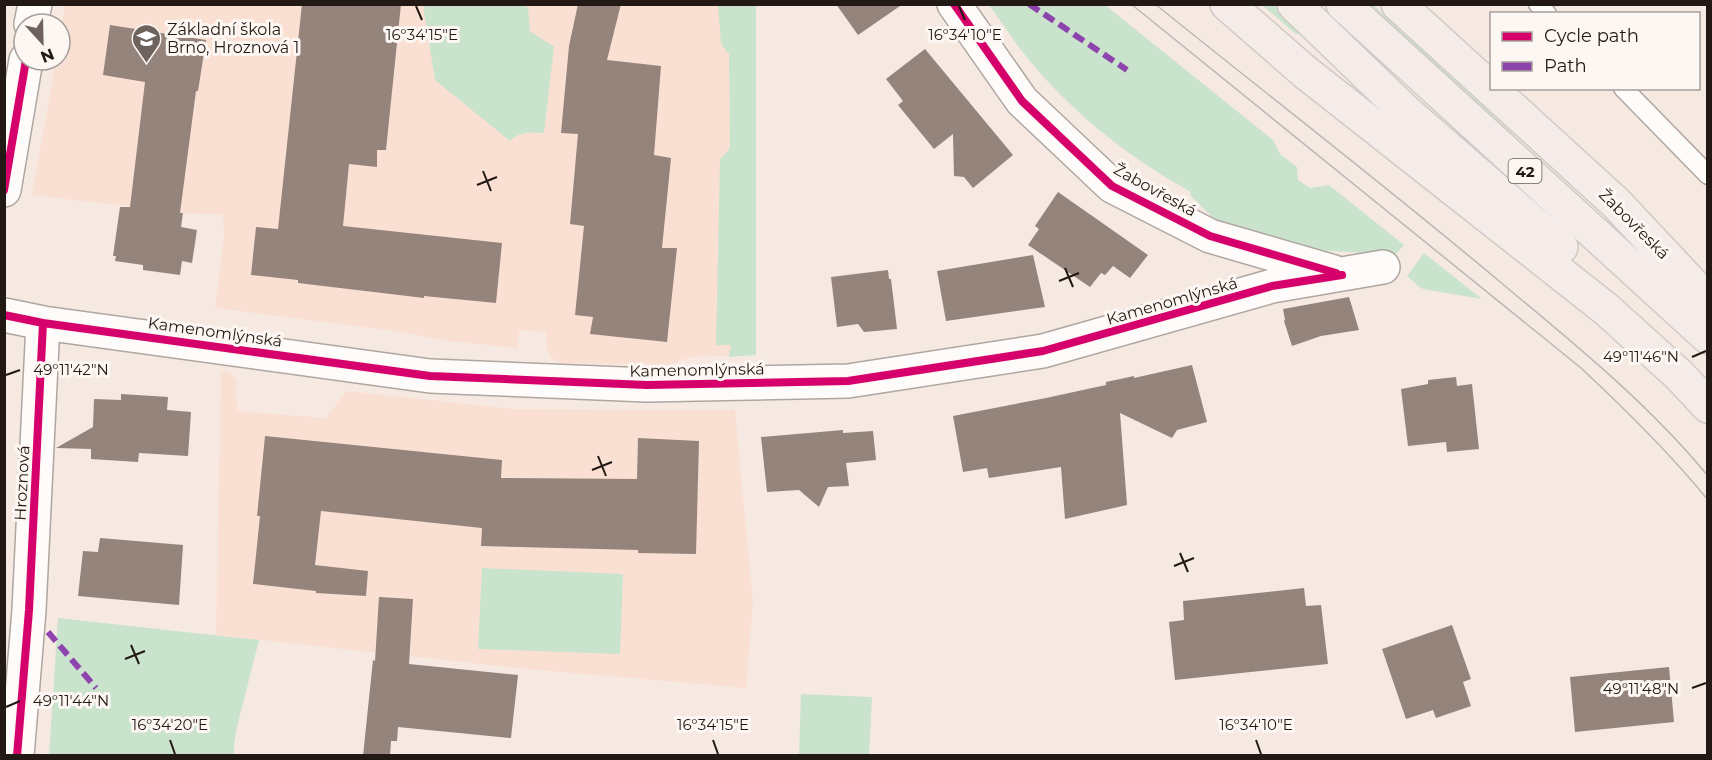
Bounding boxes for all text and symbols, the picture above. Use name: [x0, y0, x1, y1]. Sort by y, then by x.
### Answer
north arrow: [12, 12, 72, 72]
legend: [1490, 12, 1700, 90]
place label: Základní škola Brno, Hroznová 1: [167, 20, 299, 57]
school or university icon: Základní škola Brno, Hroznová 1: [130, 22, 162, 64]
text: 16°34'15"E: [386, 25, 458, 44]
text: 16°34'10"E: [928, 25, 1002, 44]
text: Cycle path: [1544, 25, 1639, 47]
text: N: [38, 44, 57, 67]
text: Path: [1544, 55, 1587, 77]
street label: Žabovřeská: [1110, 159, 1200, 221]
road number: 42: [1508, 159, 1541, 183]
street label: Žabovřeská: [1595, 185, 1673, 263]
street label: Kamenomlýnská: [1104, 273, 1240, 329]
street label: Kamenomlýnská: [147, 313, 283, 351]
text: 49°11'46"N: [1603, 347, 1679, 366]
street label: Kamenomlýnská: [629, 359, 765, 381]
text: 49°11'42"N: [33, 360, 109, 379]
street label: Hroznová: [11, 445, 33, 521]
text: 49°11'48"N: [1603, 679, 1679, 698]
text: 49°11'44"N: [33, 691, 109, 710]
text: 16°34'20"E: [132, 715, 208, 734]
text: 16°34'15"E: [677, 715, 749, 734]
text: 16°34'10"E: [1219, 715, 1293, 734]

